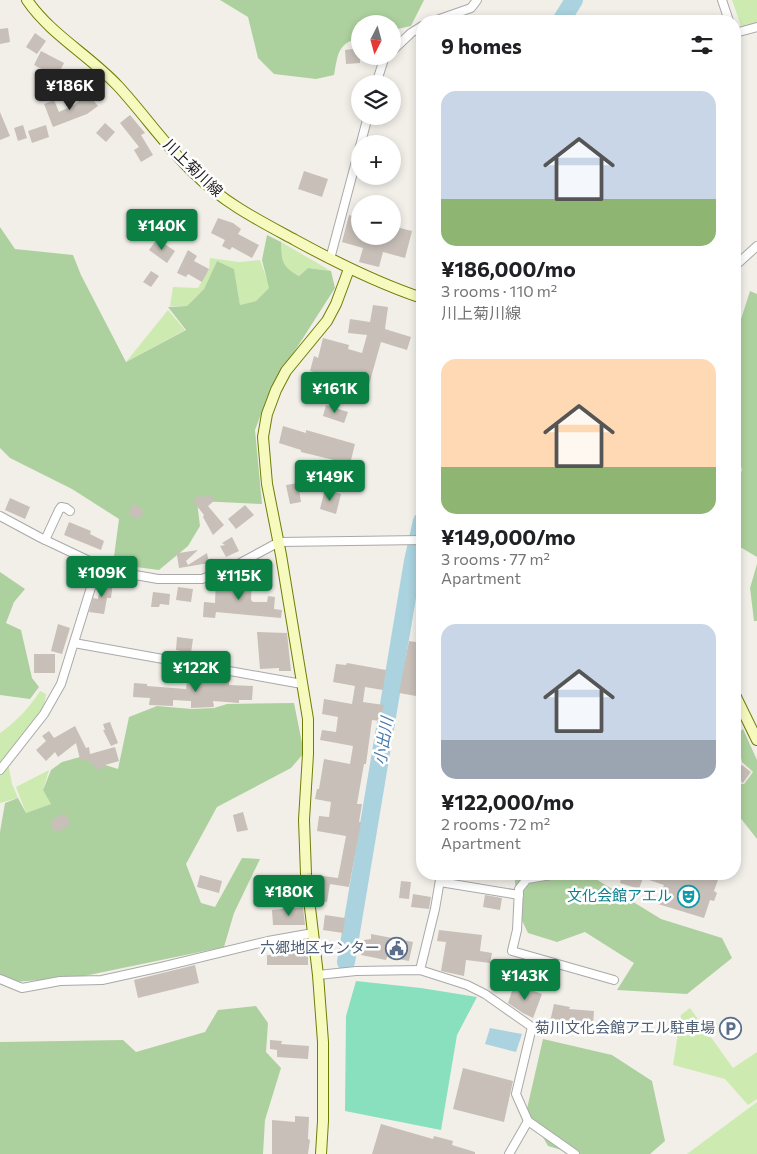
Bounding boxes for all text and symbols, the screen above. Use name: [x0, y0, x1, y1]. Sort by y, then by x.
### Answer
north arrow: [351, 15, 401, 65]
map controls: [351, 15, 401, 245]
icon: filters: [688, 31, 716, 59]
text: 9 homes: [441, 33, 522, 58]
pin: ¥186K: [35, 68, 105, 111]
text: ¥186K: [46, 75, 94, 94]
button: layers: [351, 75, 401, 125]
icon: home: [534, 124, 624, 214]
street label: 川上菊川線: [160, 135, 227, 200]
button: +: [351, 135, 401, 185]
button: −: [351, 195, 401, 245]
pin: ¥140K: [127, 208, 197, 251]
text: ¥140K: [137, 215, 187, 234]
text: ¥186,000/mo: [441, 256, 576, 281]
text: 3 rooms · 110 m²: [441, 281, 557, 300]
text: 川上菊川線: [441, 303, 521, 322]
pin: ¥161K: [300, 372, 370, 414]
text: ¥161K: [312, 378, 358, 397]
icon: home: [534, 391, 624, 481]
pin: ¥149K: [295, 460, 365, 502]
text: ¥149K: [306, 466, 354, 485]
text: ¥149,000/mo: [441, 524, 576, 549]
text: 3 rooms · 77 m²: [441, 549, 550, 568]
pin: ¥109K: [67, 556, 137, 598]
pin: ¥115K: [204, 558, 274, 601]
text: ¥109K: [77, 562, 127, 581]
text: ¥115K: [216, 565, 262, 584]
text: Apartment: [441, 568, 521, 587]
pin: ¥122K: [161, 650, 231, 693]
icon: home: [534, 656, 624, 746]
text: ¥122K: [173, 657, 219, 676]
water label: 小出川: [369, 714, 396, 766]
text: ¥122,000/mo: [441, 789, 574, 814]
text: 2 rooms · 72 m²: [441, 814, 550, 833]
text: Apartment: [441, 833, 521, 852]
pin: ¥180K: [254, 874, 324, 917]
text: ¥180K: [264, 881, 314, 900]
theatre icon: 文化会館アエル: [676, 884, 700, 908]
place label: 文化会館アエル: [567, 886, 672, 904]
public building icon: 六郷地区センター: [384, 936, 408, 960]
place label: 六郷地区センター: [260, 938, 380, 956]
pin: ¥143K: [490, 958, 560, 1001]
text: ¥143K: [501, 965, 549, 984]
parking icon: 菊川文化会館アエル駐車場: [719, 1016, 743, 1040]
place label: 菊川文化会館アエル駐車場: [535, 1018, 715, 1036]

